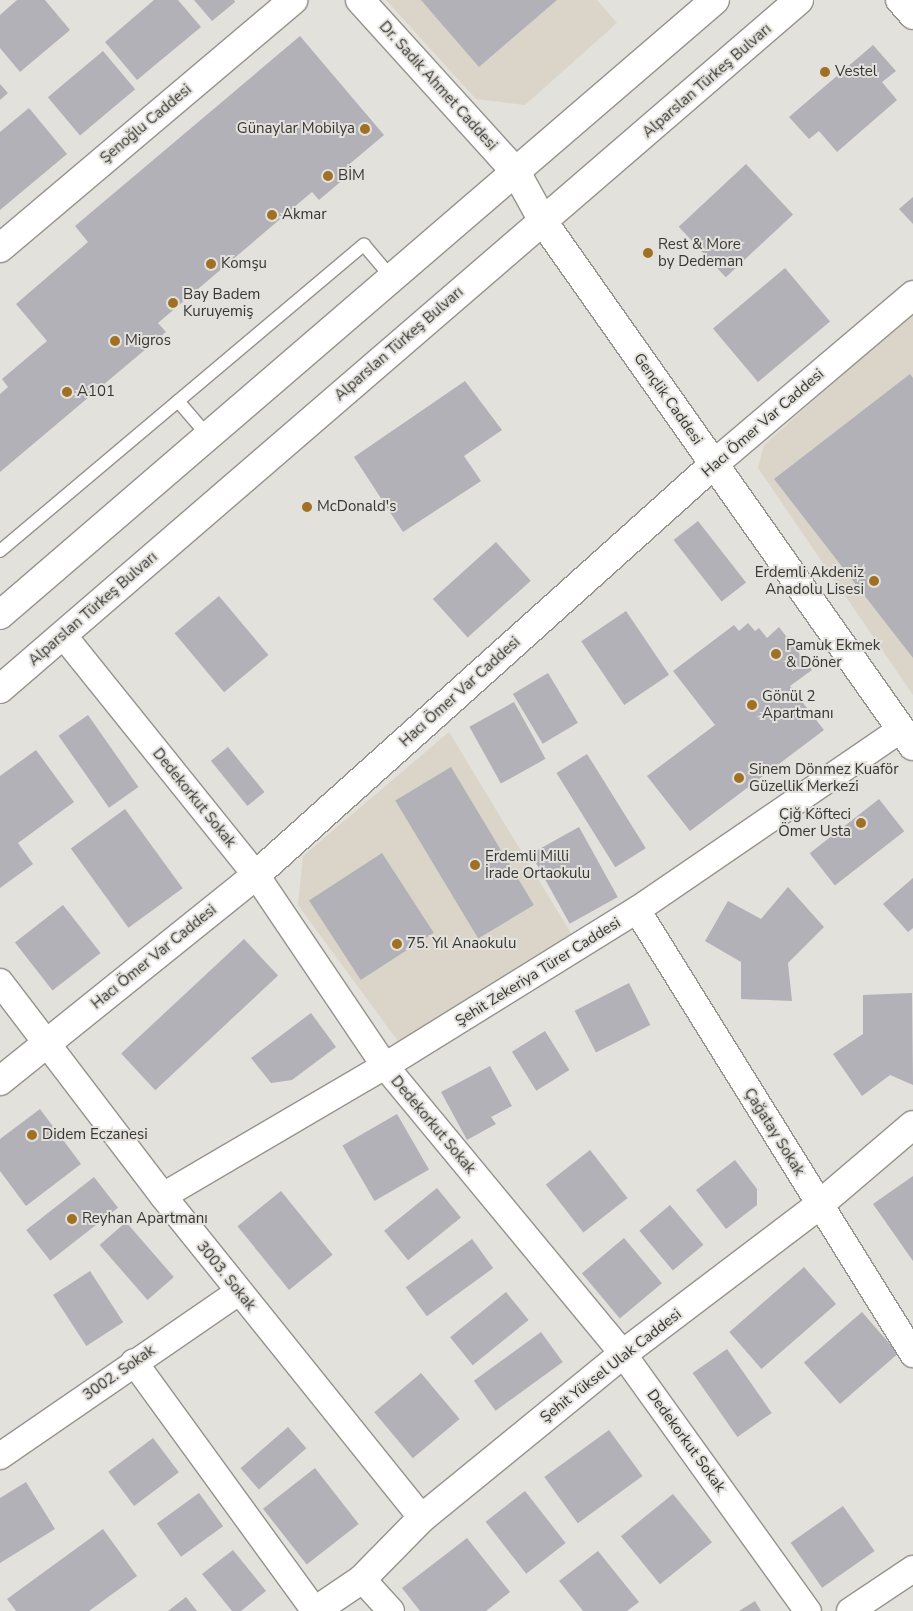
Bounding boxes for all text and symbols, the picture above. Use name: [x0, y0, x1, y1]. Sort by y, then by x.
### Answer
street label: Dr. Sadık Ahmet Caddesi: [375, 18, 501, 154]
street label: Alparslan Türkeş Bulvarı: [639, 20, 775, 142]
place label: Vestel: [835, 63, 877, 81]
marker: Vestel: [819, 66, 831, 78]
street label: Şenoğlu Caddesi: [97, 81, 195, 167]
place label: Günaylar Mobilya: [237, 120, 355, 138]
marker: Günaylar Mobilya: [359, 123, 371, 135]
place label: BİM: [338, 167, 365, 185]
marker: BİM: [322, 170, 334, 182]
place label: Akmar: [282, 206, 327, 224]
marker: Akmar: [266, 209, 278, 221]
place label: Rest & More by Dedeman: [658, 235, 743, 270]
marker: Rest & More by Dedeman: [642, 247, 654, 259]
place label: Komşu: [221, 255, 267, 273]
marker: Komşu: [205, 258, 217, 270]
street label: Alparslan Türkeş Bulvarı: [331, 283, 467, 405]
place label: Bay Badem Kuruyemiş: [183, 285, 260, 320]
marker: Bay Badem Kuruyemiş: [167, 297, 179, 309]
place label: Migros: [125, 332, 171, 350]
marker: Migros: [109, 335, 121, 347]
street label: Gençlik Caddesi: [630, 350, 706, 448]
street label: Hacı Ömer Var Caddesi: [698, 365, 828, 481]
place label: A101: [77, 383, 115, 401]
marker: A101: [61, 386, 73, 398]
place label: McDonald's: [317, 498, 396, 516]
marker: McDonald's: [301, 501, 313, 513]
street label: Alparslan Türkeş Bulvarı: [25, 548, 161, 670]
place label: Erdemli Akdeniz Anadolu Lisesi: [755, 563, 864, 598]
marker: Erdemli Akdeniz Anadolu Lisesi: [868, 575, 880, 587]
street label: Hacı Ömer Var Caddesi: [396, 633, 524, 751]
place label: Pamuk Ekmek & Döner: [786, 636, 880, 671]
marker: Pamuk Ekmek & Döner: [770, 648, 782, 660]
place label: Gönül 2 Apartmanı: [762, 687, 833, 722]
marker: Gönül 2 Apartmanı: [746, 699, 758, 711]
street label: Dedekorkut Sokak: [149, 745, 239, 851]
place label: Sinem Dönmez Kuaför Güzellik Merkezi: [749, 760, 899, 795]
marker: Sinem Dönmez Kuaför Güzellik Merkezi: [733, 772, 745, 784]
place label: Çiğ Köfteci Ömer Usta: [778, 805, 851, 840]
marker: Çiğ Köfteci Ömer Usta: [855, 817, 867, 829]
place label: Erdemli Milli İrade Ortaokulu: [485, 847, 590, 882]
marker: Erdemli Milli İrade Ortaokulu: [469, 859, 481, 871]
street label: Hacı Ömer Var Caddesi: [88, 901, 220, 1013]
street label: Şehit Zekeriya Türer Caddesi: [452, 914, 624, 1030]
place label: 75. Yıl Anaokulu: [407, 935, 516, 953]
marker: 75. Yıl Anaokulu: [391, 938, 403, 950]
street label: Dedekorkut Sokak: [387, 1072, 479, 1178]
street label: Çağatay Sokak: [740, 1085, 808, 1179]
place label: Didem Eczanesi: [42, 1126, 148, 1144]
marker: Didem Eczanesi: [26, 1129, 38, 1141]
place label: Reyhan Apartmanı: [82, 1210, 208, 1228]
marker: Reyhan Apartmanı: [66, 1213, 78, 1225]
street label: 3003. Sokak: [193, 1238, 259, 1314]
street label: Şehit Yüksel Ulak Caddesi: [537, 1305, 685, 1427]
street label: 3002. Sokak: [80, 1342, 158, 1404]
street label: Dedekorkut Sokak: [643, 1386, 729, 1496]

